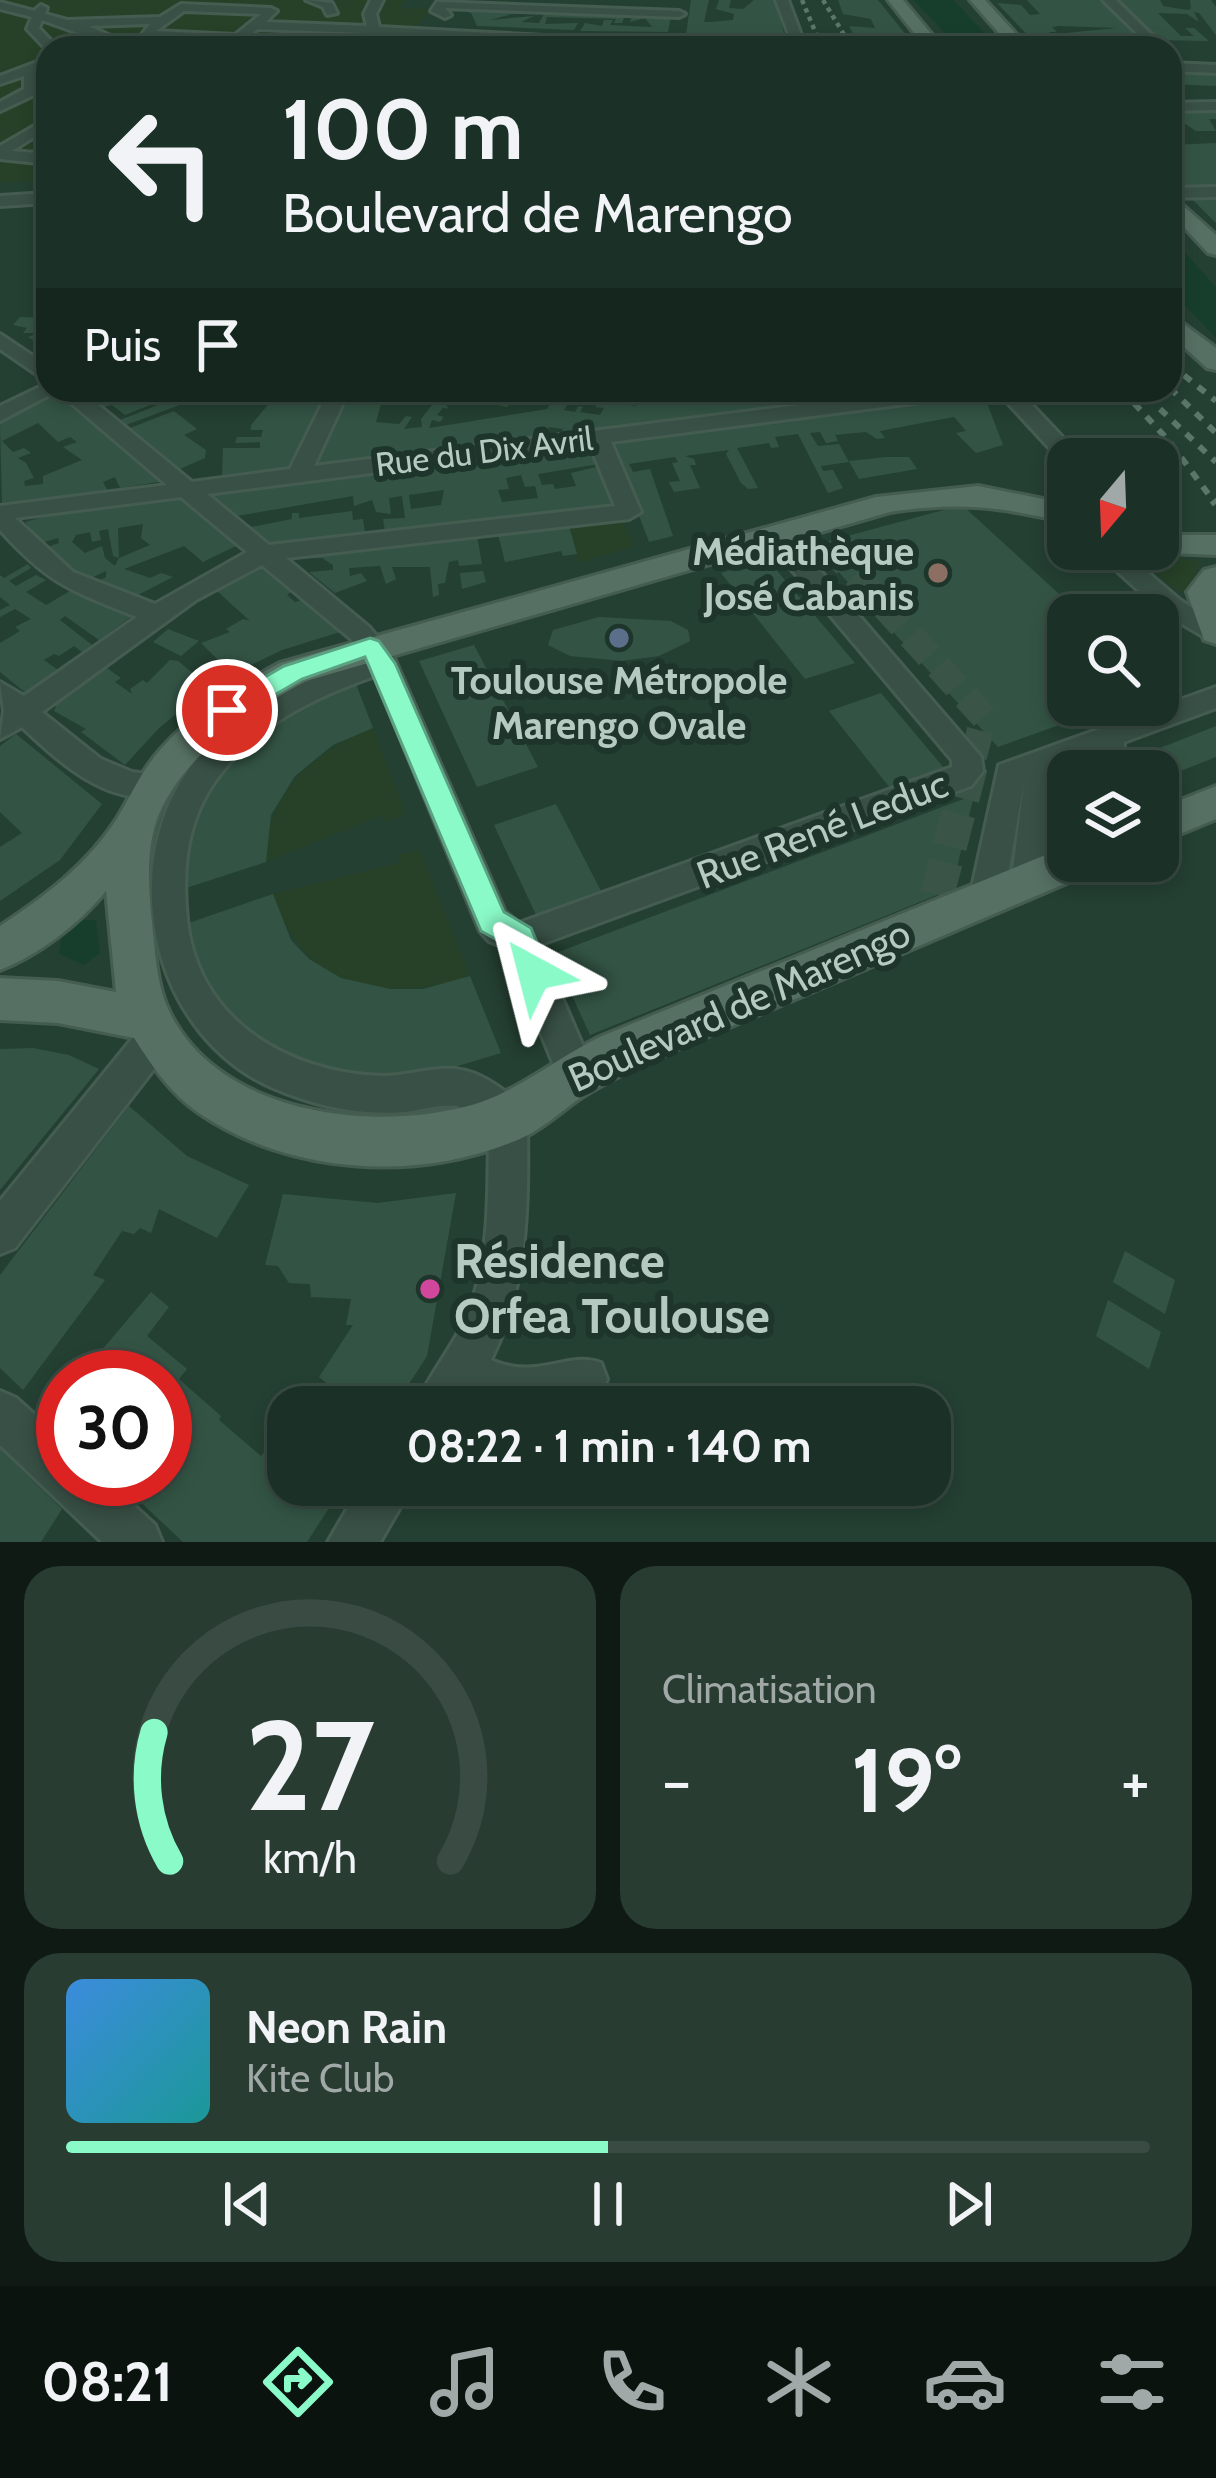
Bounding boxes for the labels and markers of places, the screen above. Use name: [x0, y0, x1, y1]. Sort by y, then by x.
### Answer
place label: Médiathèque José Cabanis: [692, 527, 914, 620]
marker: Médiathèque José Cabanis: [925, 560, 951, 586]
marker: Toulouse Métropole Marengo Ovale: [606, 625, 632, 651]
place label: Toulouse Métropole Marengo Ovale: [451, 656, 787, 749]
pin: [176, 659, 278, 761]
place label: Résidence Orfea Toulouse: [454, 1232, 770, 1345]
marker: Résidence Orfea Toulouse: [417, 1276, 443, 1302]

